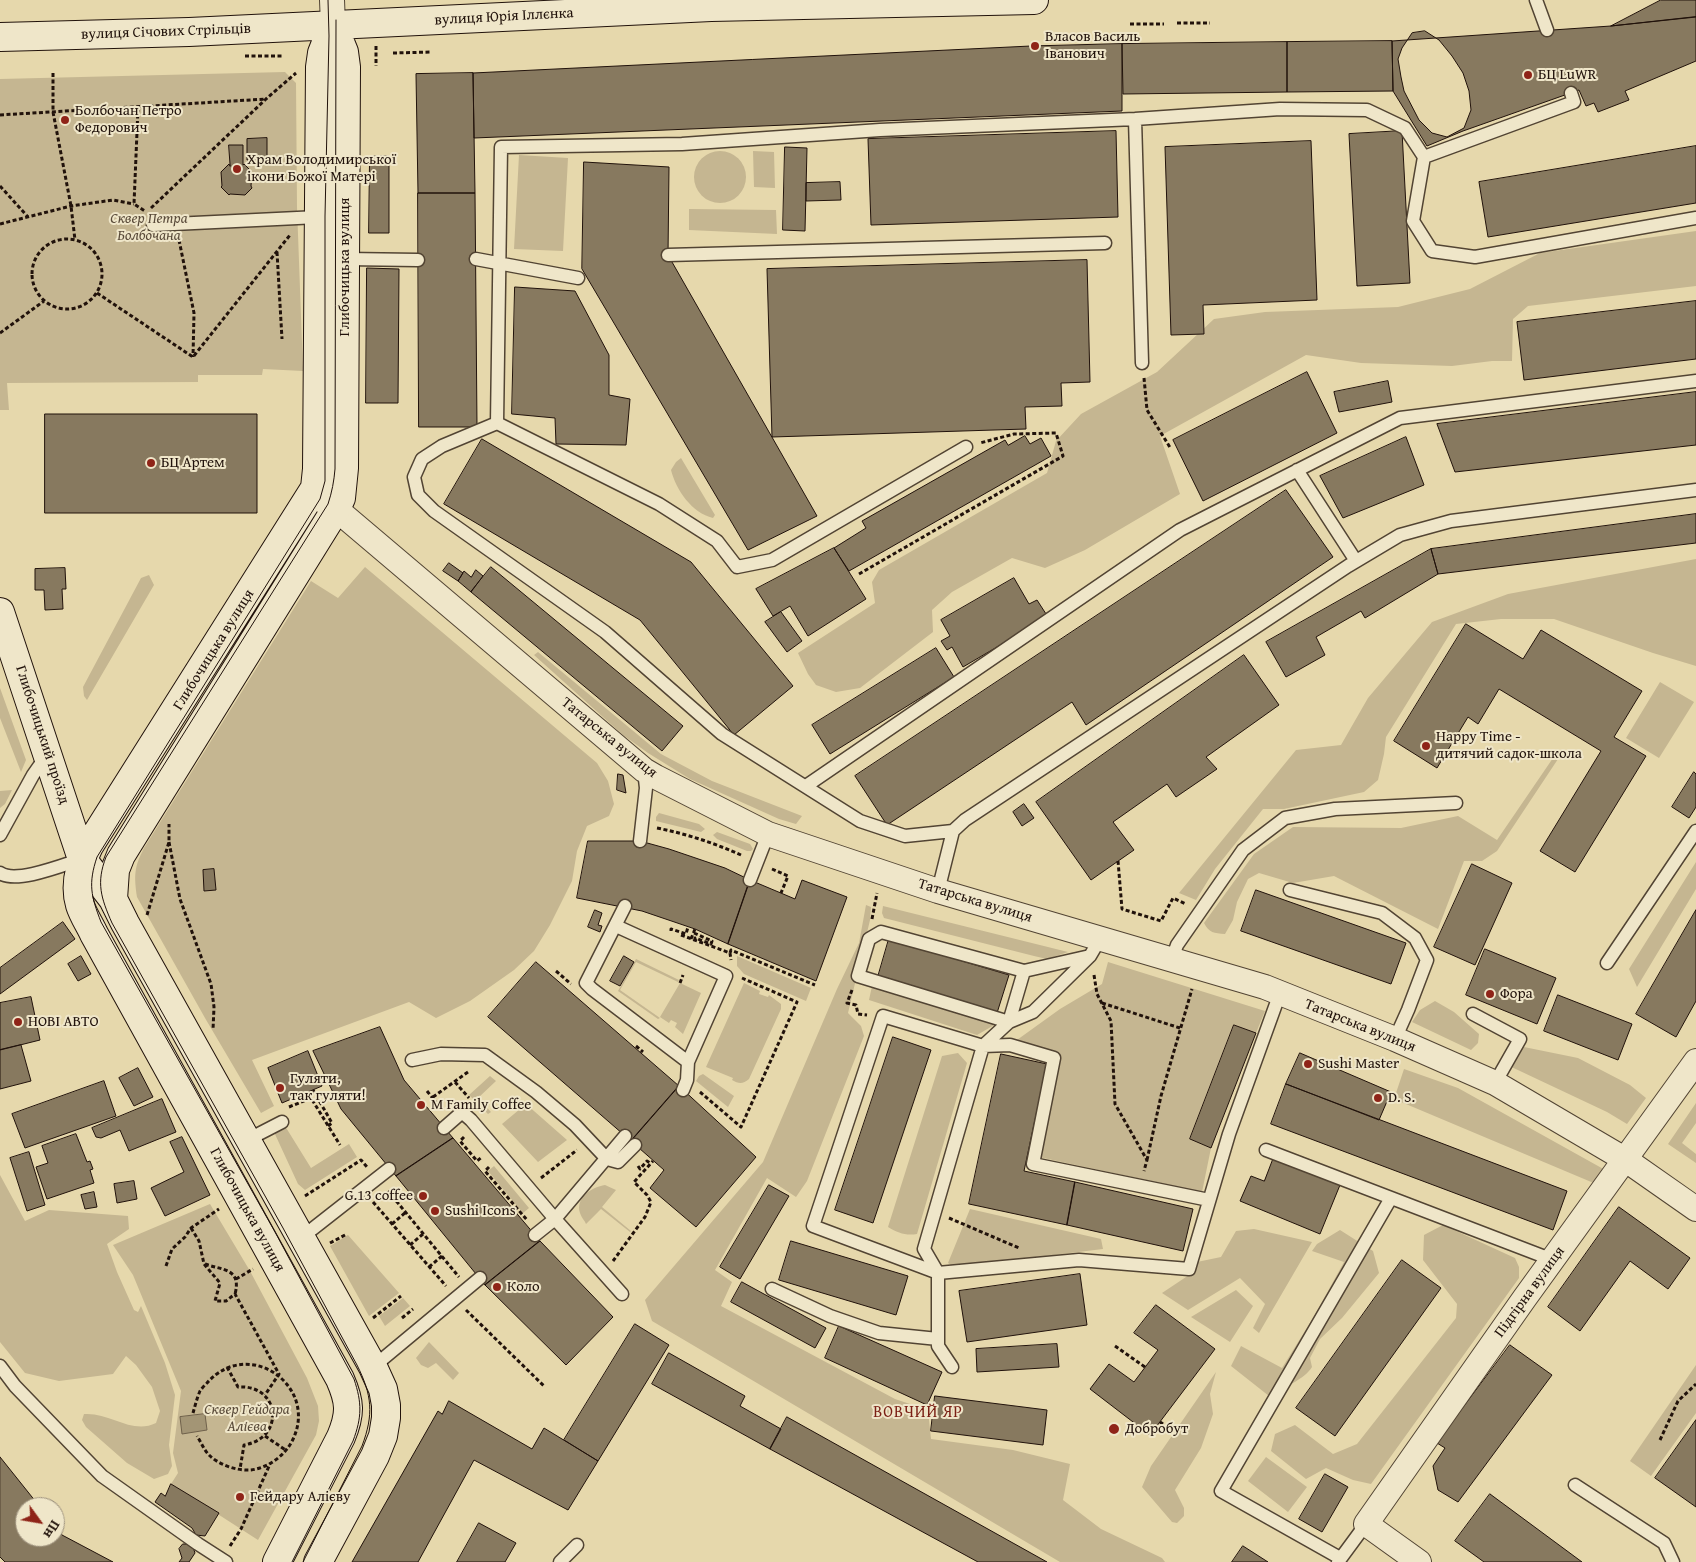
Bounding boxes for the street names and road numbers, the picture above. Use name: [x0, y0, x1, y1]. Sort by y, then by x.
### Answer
street label: вулиця Юрія Іллєнка: [434, 4, 574, 30]
street label: вулиця Січових Стрільців: [81, 20, 251, 44]
street label: Глибочицька вулиця: [336, 198, 354, 336]
street label: Глибочицька вулиця: [170, 586, 258, 714]
street label: Глибочицький проїзд: [11, 663, 73, 807]
street label: Татарська вулиця: [557, 694, 661, 782]
street label: Татарська вулиця: [916, 875, 1034, 927]
street label: Татарська вулиця: [1302, 995, 1418, 1057]
street label: Глибочицька вулиця: [205, 1145, 289, 1275]
street label: Підгірна вулиця: [1491, 1243, 1569, 1341]

